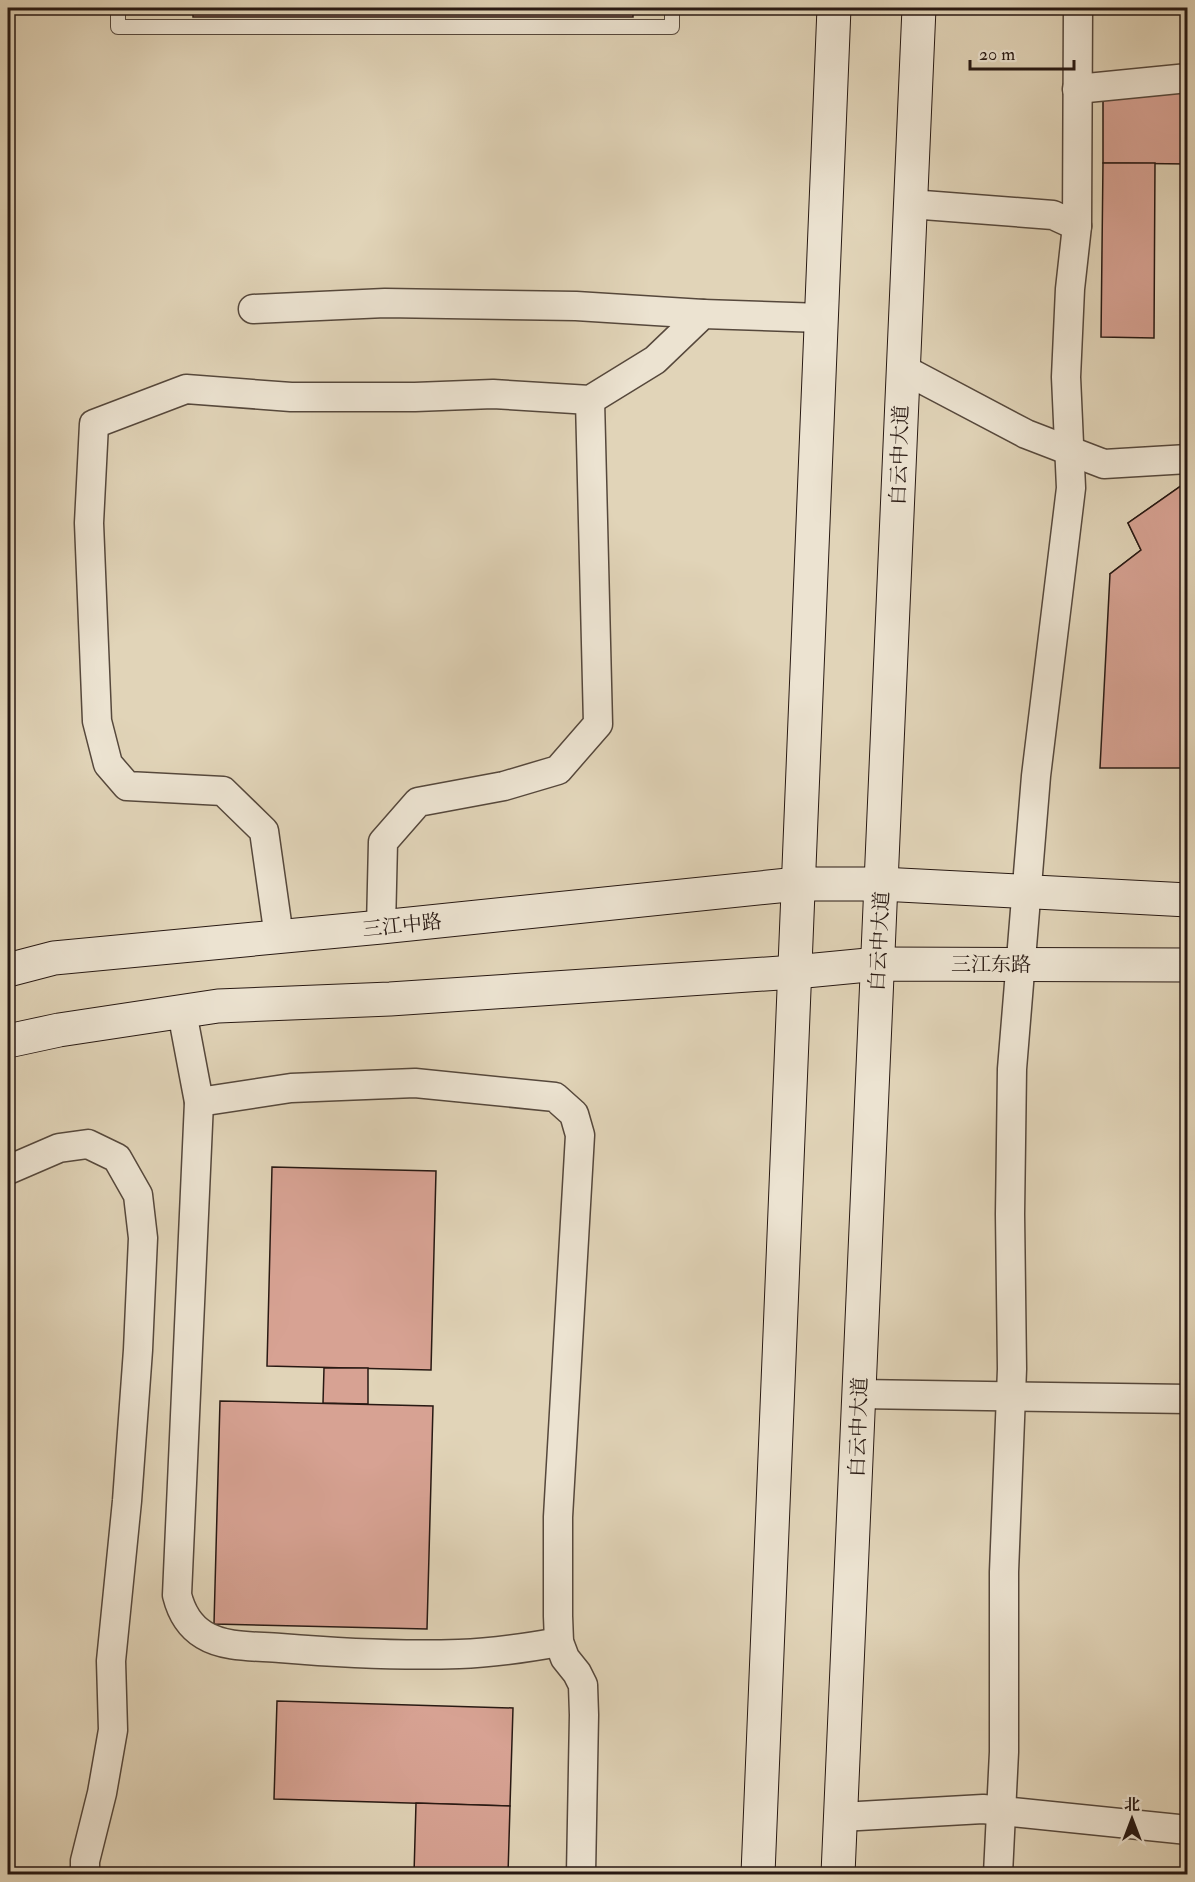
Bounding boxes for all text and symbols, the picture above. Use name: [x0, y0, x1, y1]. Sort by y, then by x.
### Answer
scale bar: [970, 33, 1074, 71]
text: 20 m: [979, 43, 1015, 66]
street label: 白云中大道: [885, 405, 914, 505]
street label: 白云中大道: [864, 890, 895, 992]
street label: 三江中路: [361, 909, 443, 942]
street label: 三江东路: [951, 952, 1031, 977]
street label: 白云中大道: [844, 1377, 873, 1477]
north arrow: [1102, 1789, 1162, 1849]
text: 北: [1124, 1795, 1140, 1815]

